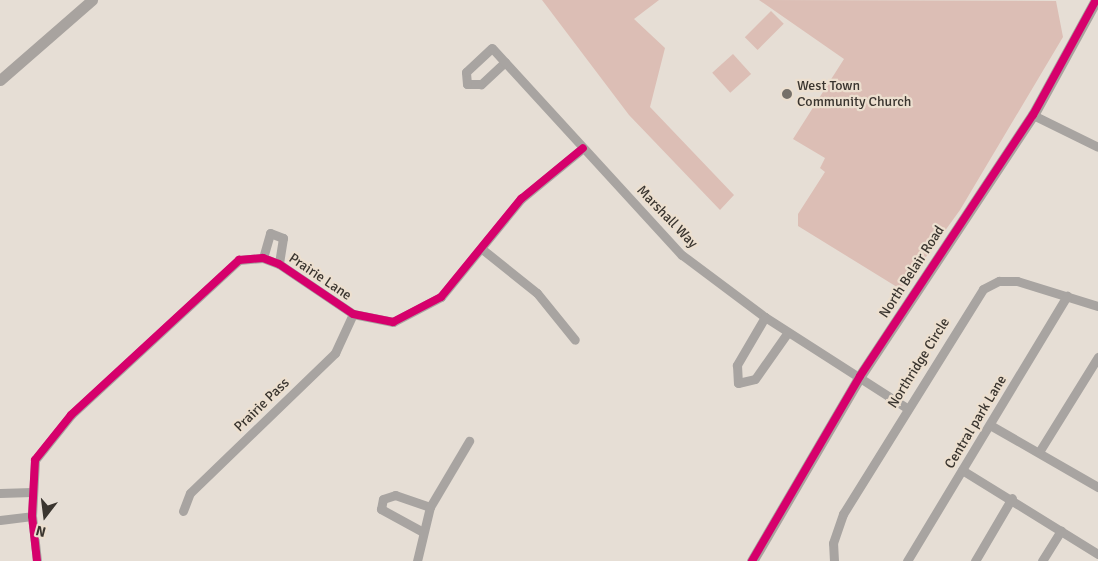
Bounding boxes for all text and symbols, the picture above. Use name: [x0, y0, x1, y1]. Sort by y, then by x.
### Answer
place label: West Town Community Church: [797, 78, 911, 110]
marker: West Town Community Church: [781, 88, 793, 100]
street label: Marshall Way: [633, 182, 701, 252]
street label: North Belair Road: [876, 223, 948, 321]
street label: Prairie Lane: [286, 250, 354, 304]
street label: Northridge Circle: [884, 315, 954, 411]
street label: Central park Lane: [942, 372, 1010, 472]
street label: Prairie Pass: [231, 375, 293, 435]
north arrow: [20, 491, 70, 541]
text: N: [34, 521, 48, 540]

